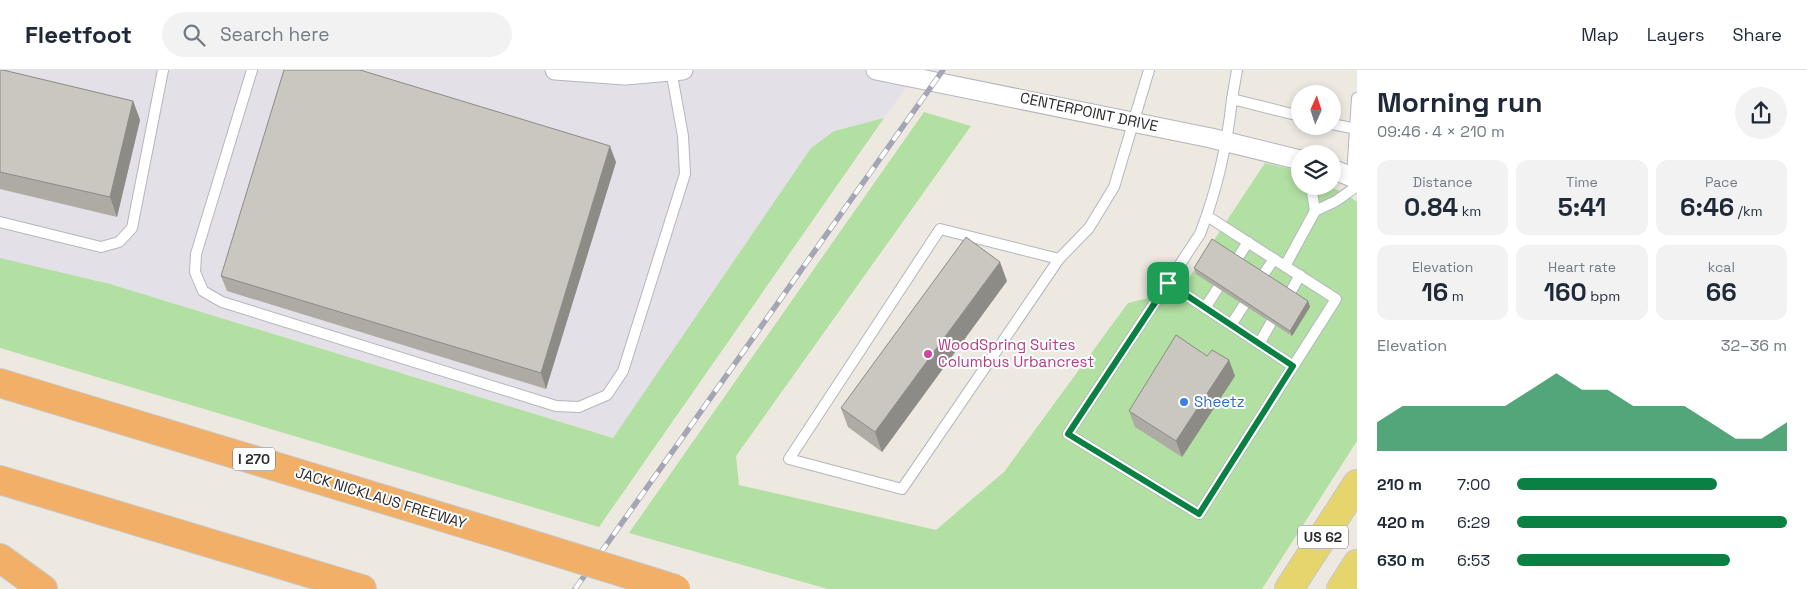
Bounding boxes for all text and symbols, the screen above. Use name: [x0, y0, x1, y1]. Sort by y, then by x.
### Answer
search box: [162, 12, 512, 57]
text: Fleetfoot: [25, 19, 132, 50]
icon: search: [180, 21, 208, 49]
text: Search here: [220, 22, 329, 47]
text: Map: [1581, 23, 1619, 46]
text: Layers: [1647, 23, 1704, 46]
text: Share: [1732, 23, 1782, 46]
text: Morning run: [1377, 84, 1542, 120]
north arrow: [1291, 85, 1341, 135]
map controls: [1291, 85, 1341, 195]
button: share: [1735, 87, 1787, 139]
street label: CENTERPOINT DRIVE: [1018, 88, 1160, 135]
text: 09:46 · 4 × 210 m: [1377, 121, 1505, 142]
button: layers: [1291, 145, 1341, 195]
text: Distance: [1413, 173, 1472, 191]
text: Time: [1566, 173, 1598, 191]
text: Pace: [1705, 173, 1738, 191]
text: 0.84: [1404, 191, 1458, 223]
text: 5:41: [1558, 191, 1606, 223]
text: 6:46: [1680, 191, 1734, 223]
text: km: [1458, 202, 1481, 220]
text: /km: [1734, 202, 1763, 220]
text: Elevation: [1412, 258, 1473, 276]
text: Heart rate: [1548, 258, 1616, 276]
text: kcal: [1708, 258, 1735, 276]
pin: [1147, 262, 1189, 304]
icon: arrive: [1154, 269, 1182, 297]
text: 16: [1421, 276, 1448, 308]
text: 160: [1544, 276, 1587, 308]
text: 66: [1706, 276, 1737, 308]
text: m: [1448, 287, 1464, 305]
text: bpm: [1587, 287, 1620, 305]
place label: WoodSpring Suites Columbus Urbancrest: [938, 335, 1094, 371]
text: Elevation: [1377, 335, 1447, 356]
text: 32–36 m: [1721, 335, 1787, 356]
marker: WoodSpring Suites Columbus Urbancrest: [922, 348, 934, 360]
place label: Sheetz: [1194, 392, 1245, 411]
marker: Sheetz: [1178, 396, 1190, 408]
road number: I 270: [233, 448, 275, 470]
street label: JACK NICKLAUS FREEWAY: [293, 462, 469, 533]
text: 210 m: [1377, 474, 1422, 495]
text: 7:00: [1457, 474, 1491, 495]
text: 420 m: [1377, 512, 1425, 533]
text: 6:29: [1457, 512, 1490, 533]
road number: US 62: [1298, 526, 1348, 548]
text: 630 m: [1377, 550, 1425, 571]
text: 6:53: [1457, 550, 1490, 571]

